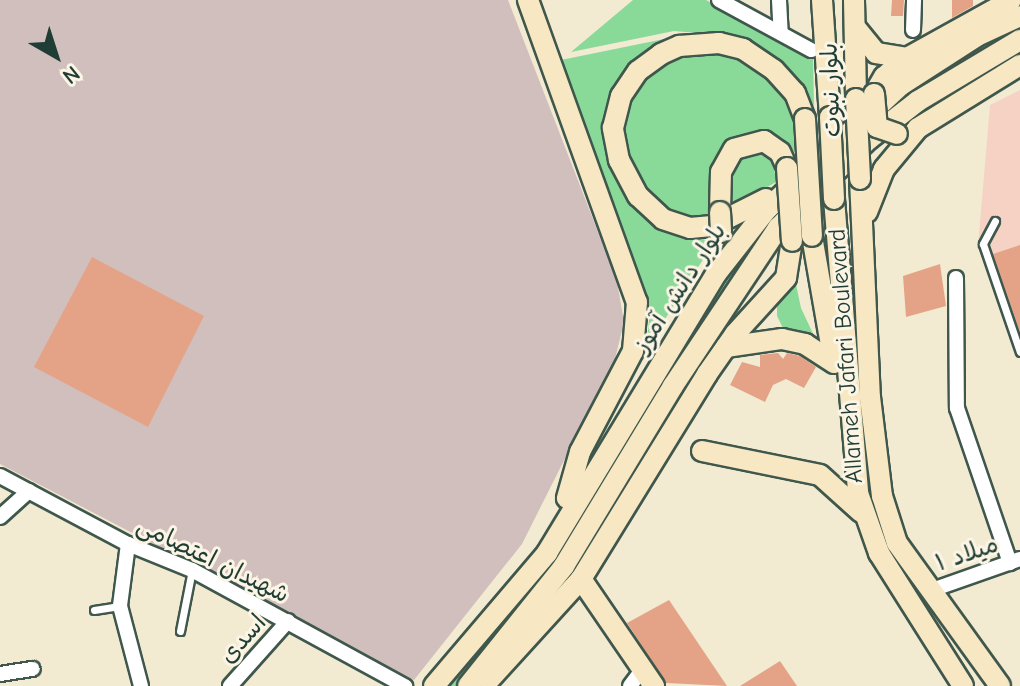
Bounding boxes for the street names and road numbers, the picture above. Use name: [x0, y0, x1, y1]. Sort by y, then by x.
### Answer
street label: بلوار نبوت: [815, 42, 847, 138]
street label: بلوار دانش آموز: [627, 218, 733, 358]
street label: Allameh Jafari Boulevard: [823, 228, 869, 484]
street label: شهیدان اعتصامی: [132, 511, 294, 609]
street label: میلاد ۱: [932, 530, 1002, 578]
street label: اسدی: [214, 609, 272, 669]

